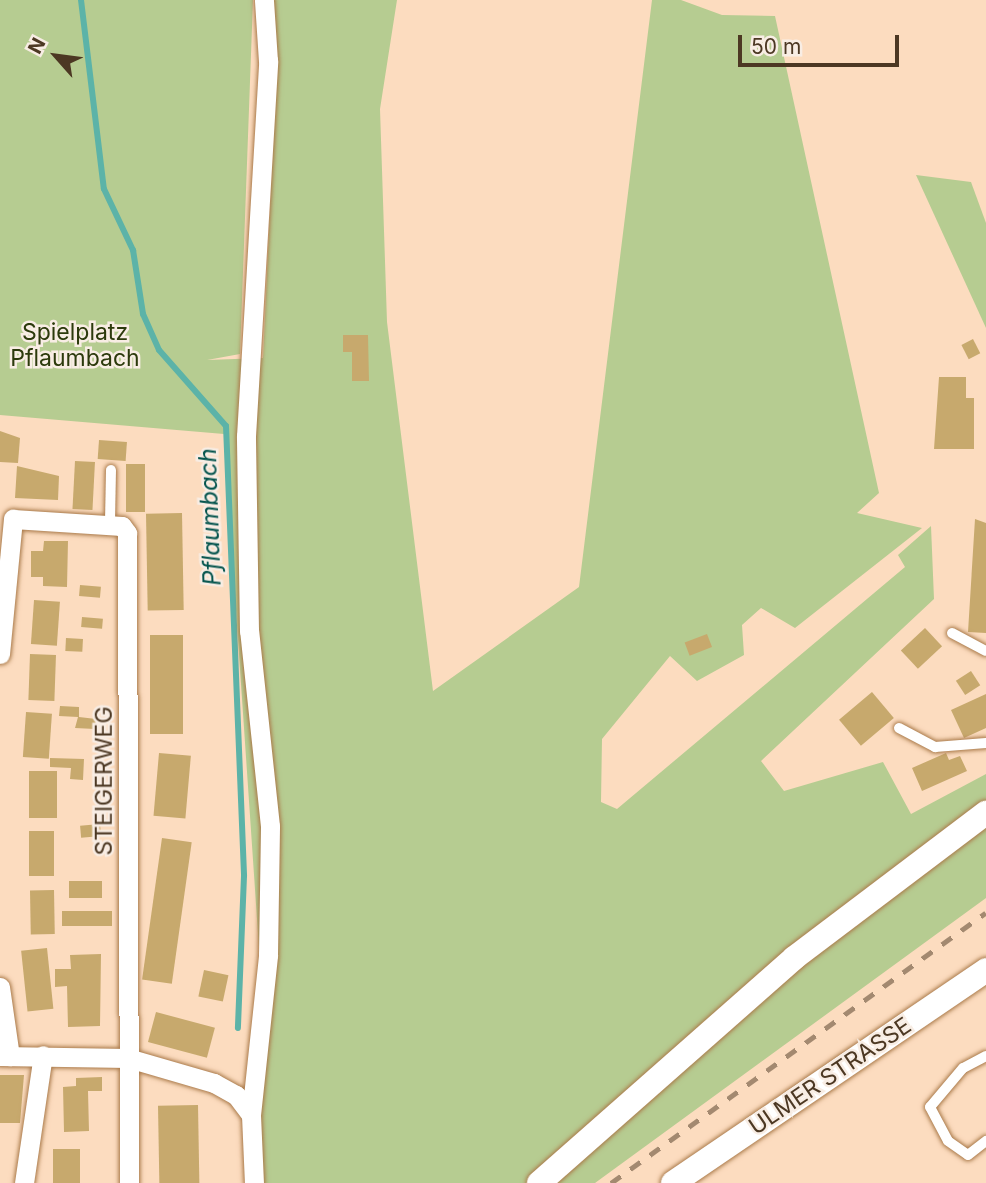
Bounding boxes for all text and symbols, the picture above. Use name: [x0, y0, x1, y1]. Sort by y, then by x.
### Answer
north arrow: [21, 21, 91, 91]
scale bar: [741, 21, 902, 65]
text: N: [23, 34, 51, 58]
text: 50 m: [751, 34, 801, 59]
park label: Spielplatz Pflaumbach: [10, 318, 140, 372]
water label: Pflaumbach: [193, 448, 227, 586]
street label: STEIGERWEG: [90, 706, 118, 856]
street label: ULMER STRASSE: [744, 1012, 916, 1140]

